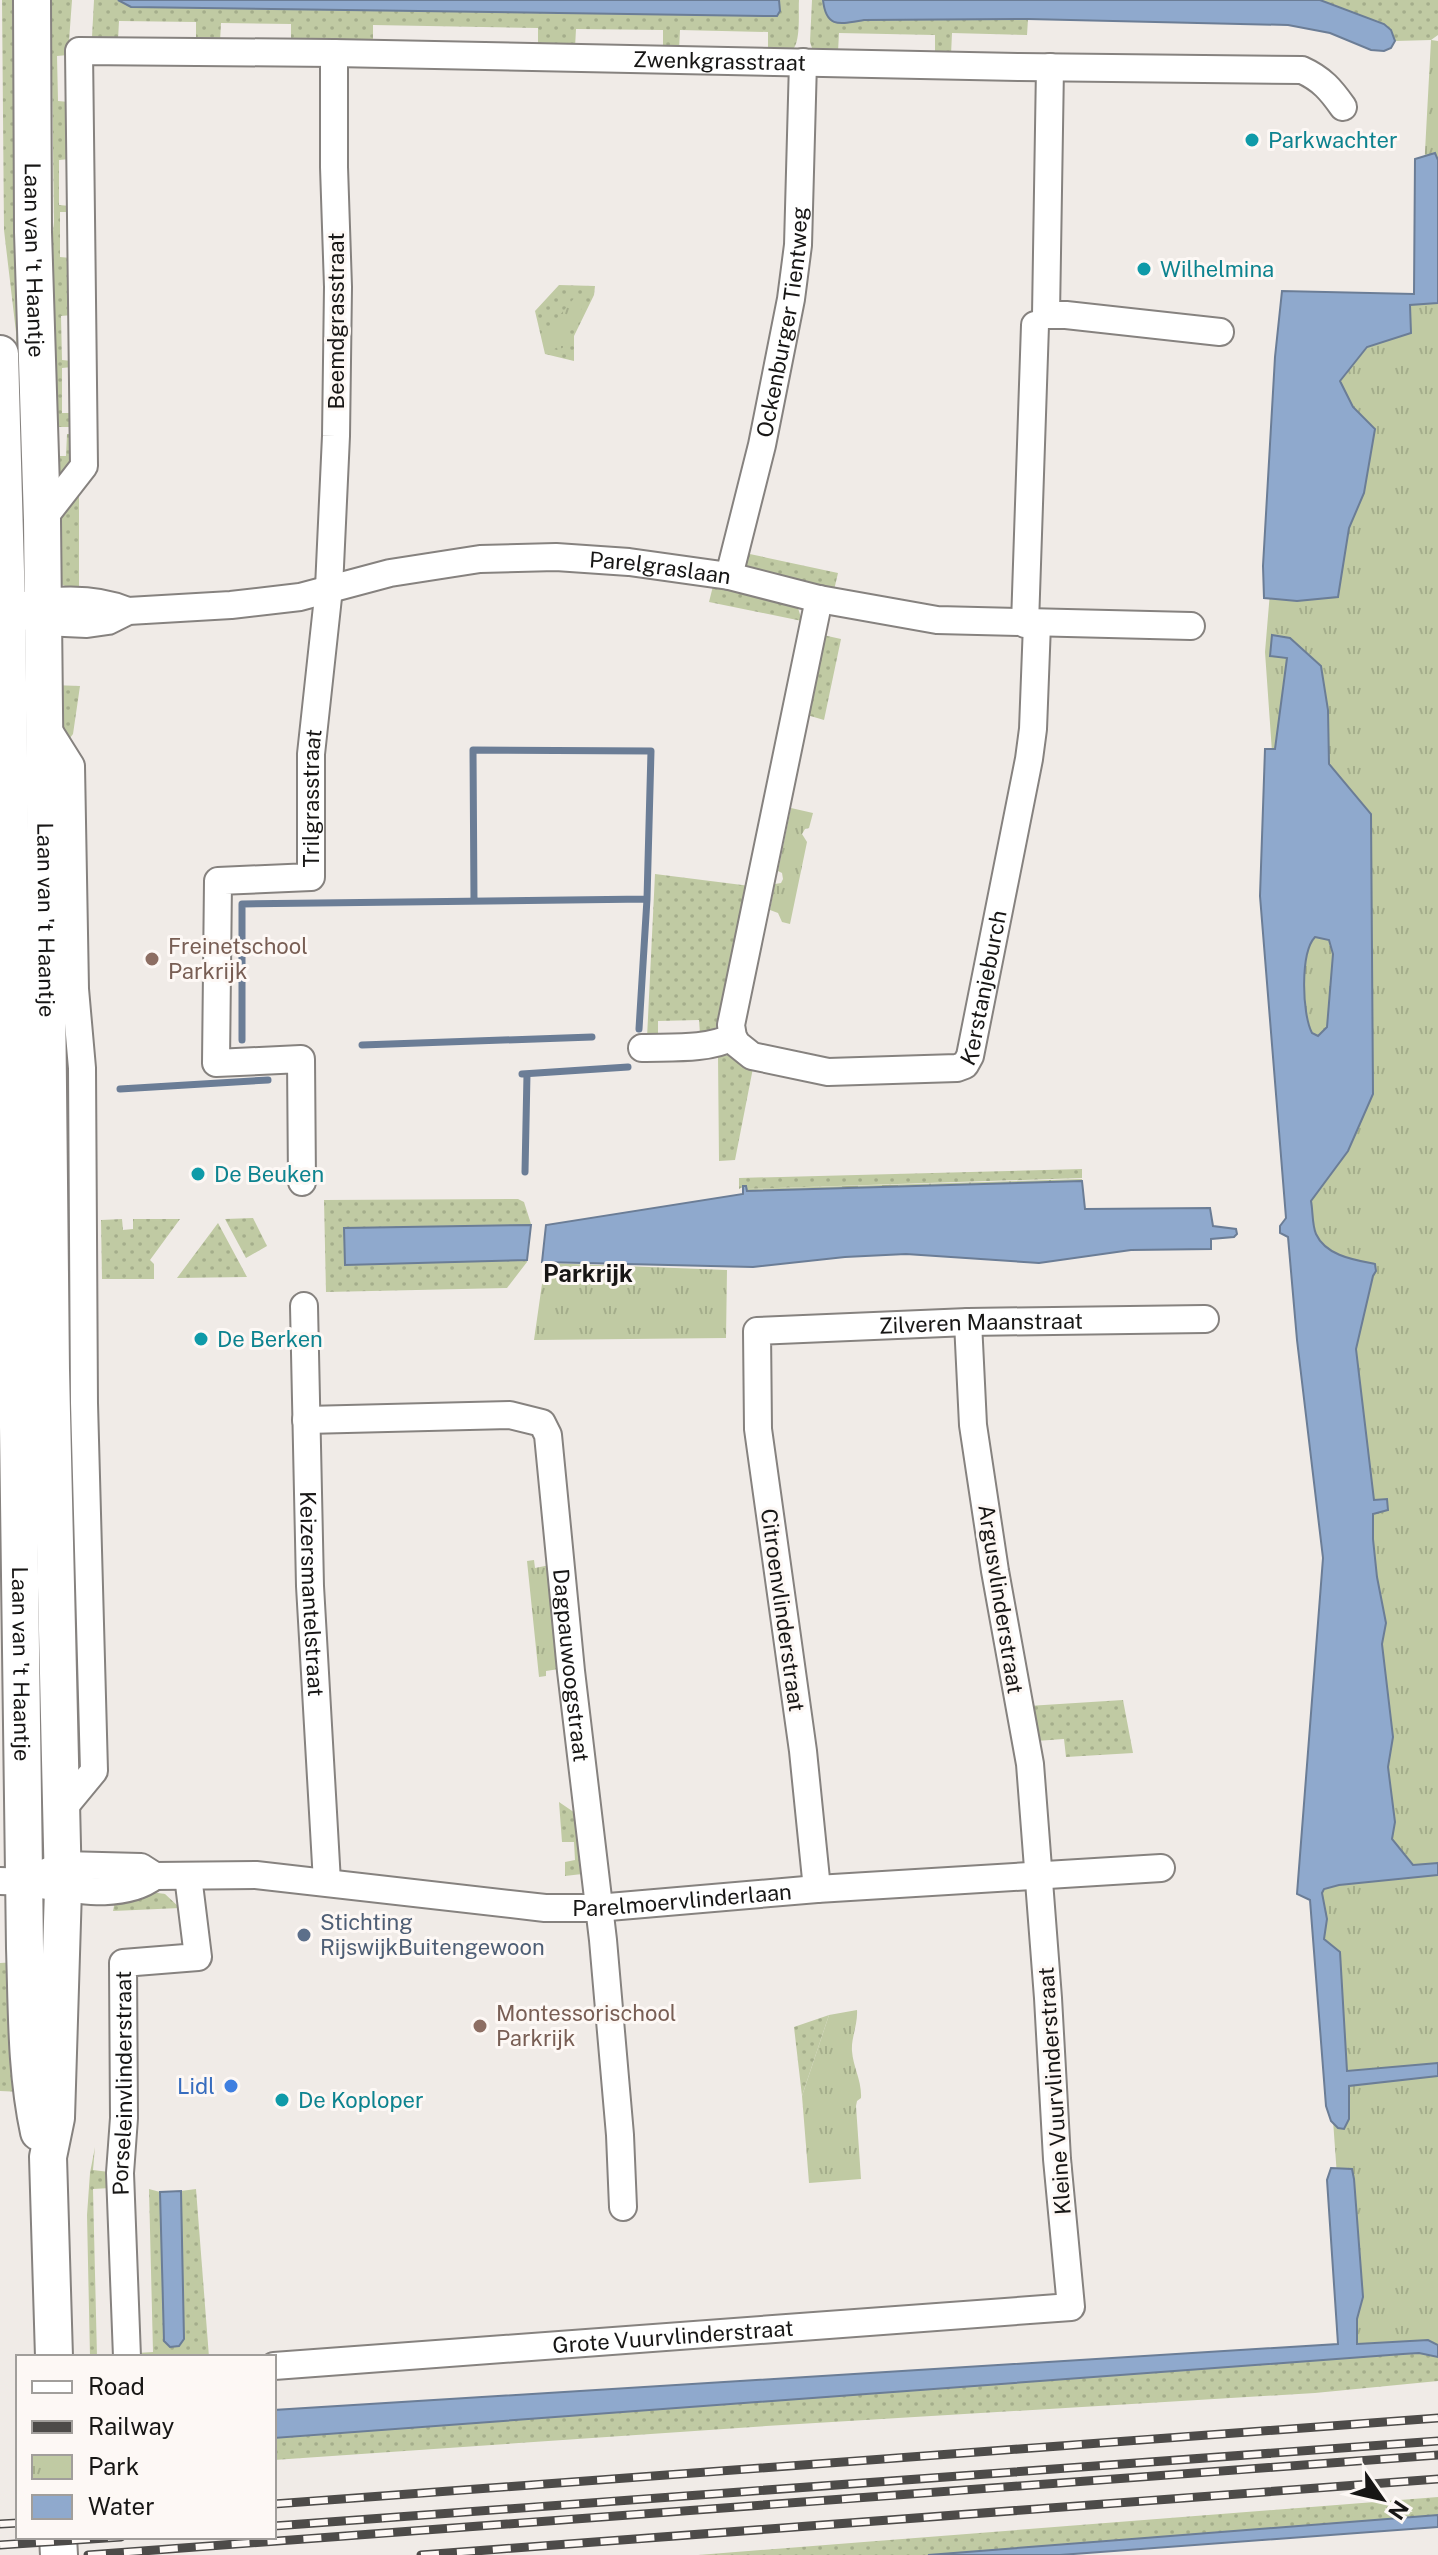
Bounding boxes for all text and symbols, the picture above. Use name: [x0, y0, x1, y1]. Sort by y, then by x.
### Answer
street label: Zwenkgrasstraat: [633, 46, 806, 76]
place label: Parkwachter: [1268, 127, 1398, 153]
marker: Parkwachter: [1243, 131, 1261, 149]
street label: Laan van 't Haantje: [20, 162, 50, 358]
street label: Ockenburger Tientweg: [751, 206, 812, 440]
street label: Beemdgrasstraat: [323, 233, 349, 409]
place label: Wilhelmina: [1160, 256, 1274, 282]
marker: Wilhelmina: [1135, 260, 1153, 278]
street label: Parelgraslaan: [588, 546, 733, 589]
street label: Trilgrasstraat: [298, 728, 327, 868]
street label: Laan van 't Haantje: [32, 822, 60, 1017]
street label: Kerstanjeburch: [955, 908, 1012, 1070]
place label: Freinetschool Parkrijk: [168, 933, 308, 984]
marker: Freinetschool Parkrijk: [143, 950, 161, 968]
place label: De Beuken: [214, 1161, 324, 1187]
marker: De Beuken: [189, 1165, 207, 1183]
district label: Parkrijk: [543, 1259, 633, 1287]
street label: Zilveren Maanstraat: [878, 1308, 1083, 1339]
place label: De Berken: [217, 1326, 323, 1352]
marker: De Berken: [192, 1330, 210, 1348]
street label: Keizersmantelstraat: [295, 1491, 329, 1697]
street label: Argusvlinderstraat: [973, 1503, 1029, 1695]
street label: Citroenvlinderstraat: [756, 1507, 810, 1713]
street label: Laan van 't Haantje: [7, 1566, 35, 1761]
street label: Dagpauwoogstraat: [548, 1568, 595, 1763]
street label: Parelmoervlinderlaan: [572, 1878, 793, 1921]
place label: Stichting RijswijkBuitengewoon: [320, 1909, 545, 1960]
marker: Stichting RijswijkBuitengewoon: [295, 1926, 313, 1944]
street label: Kleine Vuurvlinderstraat: [1032, 1966, 1076, 2216]
street label: Porseleinvlinderstraat: [107, 1971, 137, 2196]
place label: Montessorischool Parkrijk: [496, 2000, 677, 2051]
marker: Montessorischool Parkrijk: [471, 2017, 489, 2035]
place label: Lidl: [177, 2073, 215, 2099]
marker: Lidl: [222, 2077, 240, 2095]
place label: De Koploper: [298, 2087, 424, 2113]
marker: De Koploper: [273, 2091, 291, 2109]
street label: Grote Vuurvlinderstraat: [552, 2315, 794, 2358]
legend: [16, 2355, 276, 2539]
text: Road: [88, 2372, 145, 2400]
text: Railway: [88, 2412, 174, 2440]
text: Park: [88, 2452, 139, 2480]
north arrow: [1342, 2459, 1422, 2539]
text: Water: [88, 2492, 155, 2520]
text: N: [1383, 2496, 1414, 2525]

